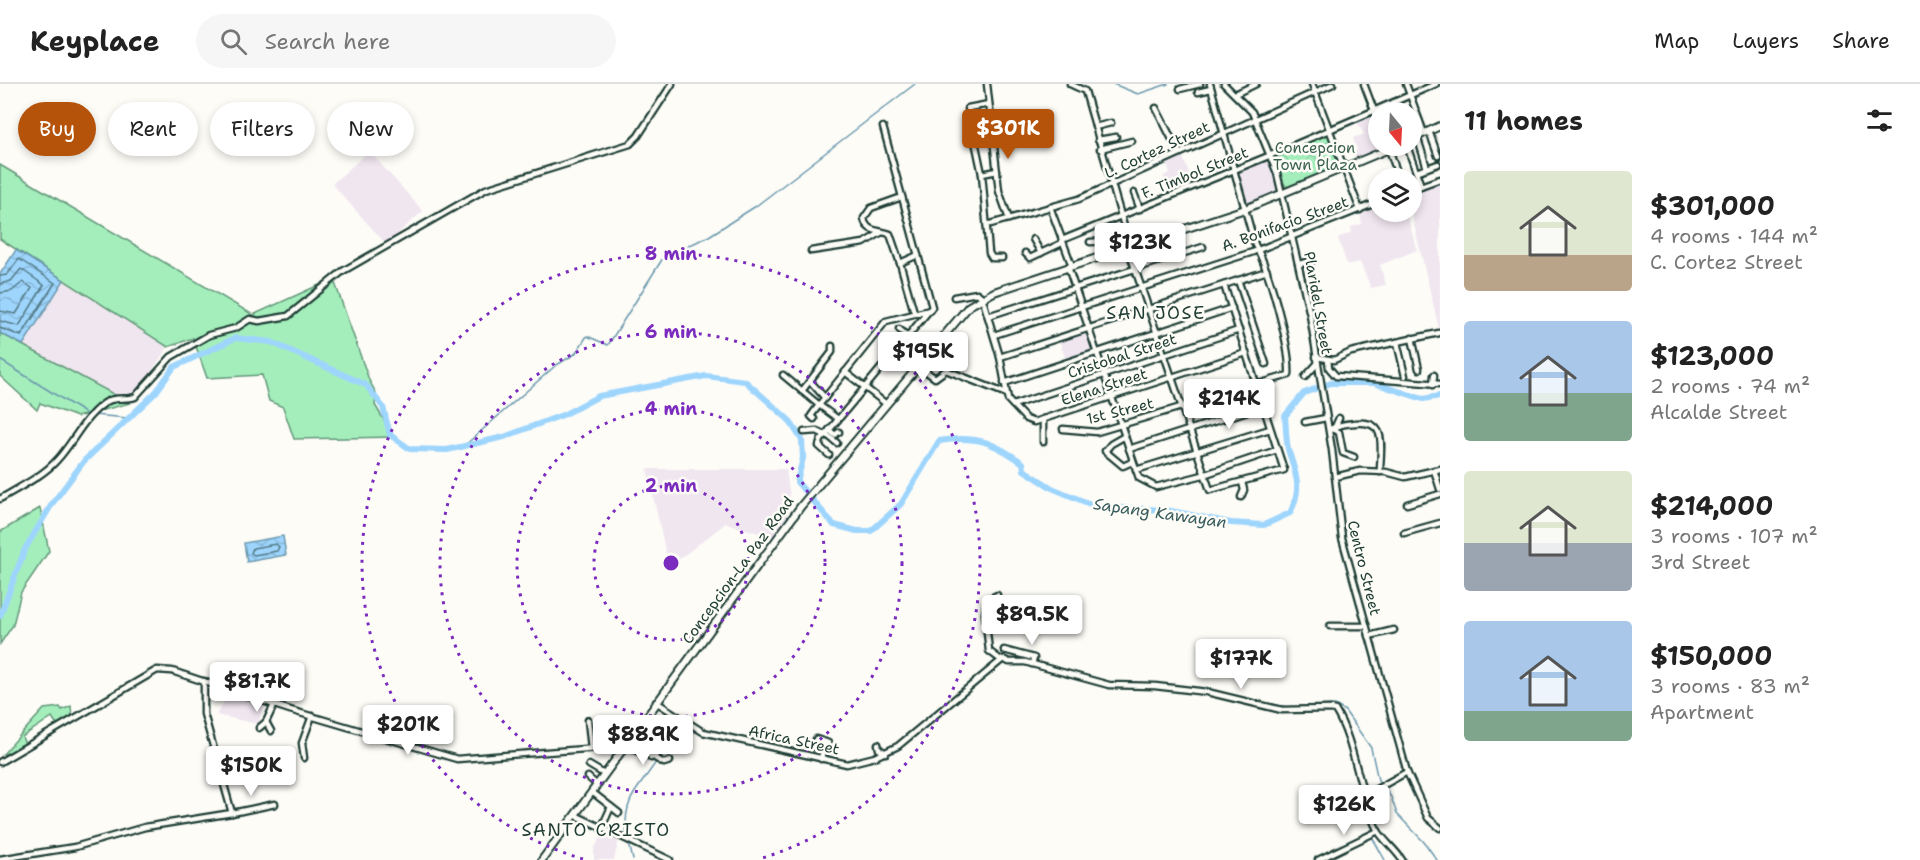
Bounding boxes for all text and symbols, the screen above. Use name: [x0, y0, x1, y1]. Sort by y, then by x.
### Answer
search box: [196, 14, 616, 68]
text: Keyplace: [30, 22, 160, 60]
icon: search: [217, 25, 250, 58]
text: Search here: [265, 27, 390, 56]
text: Map: [1654, 27, 1699, 55]
text: Layers: [1732, 27, 1799, 55]
text: Share: [1832, 27, 1890, 55]
chip: Buy: [18, 102, 96, 156]
chip: Rent: [108, 102, 198, 156]
chip: Filters: [210, 102, 315, 156]
chip: New: [327, 102, 414, 156]
north arrow: [1368, 102, 1422, 156]
map controls: [1368, 102, 1422, 222]
text: 11 homes: [1464, 103, 1583, 138]
icon: filters: [1863, 104, 1896, 137]
pin: $301K: [966, 109, 1050, 160]
text: $301K: [976, 115, 1040, 141]
street label: L. Cortez Street: [1101, 117, 1213, 183]
park label: Concepcion Town Plaza: [1273, 138, 1358, 175]
street label: F. Timbol Street: [1139, 142, 1251, 204]
button: layers: [1368, 168, 1422, 222]
text: $301,000: [1650, 188, 1775, 223]
street label: A. Bonifacio Street: [1219, 192, 1351, 256]
icon: home: [1512, 195, 1584, 267]
pin: $123K: [1098, 223, 1182, 274]
text: 4 rooms · 144 m²: [1650, 223, 1818, 249]
text: $123K: [1109, 229, 1171, 255]
text: 8 min: [645, 242, 697, 266]
text: C. Cortez Street: [1650, 249, 1803, 275]
street label: Plaridel Street: [1299, 250, 1337, 356]
district label: SAN JOSE: [1106, 301, 1206, 325]
text: 6 min: [645, 320, 697, 344]
street label: Cristobal Street: [1065, 329, 1179, 383]
pin: $195K: [881, 332, 965, 383]
text: $195K: [892, 338, 954, 364]
text: $123,000: [1650, 338, 1774, 373]
icon: home: [1512, 345, 1584, 417]
street label: Elena Street: [1058, 364, 1150, 410]
text: 2 rooms · 74 m²: [1650, 373, 1810, 399]
pin: $214K: [1187, 379, 1271, 430]
text: $214K: [1198, 385, 1260, 411]
street label: 1st Street: [1084, 393, 1156, 429]
text: 4 min: [645, 397, 697, 421]
text: Alcalde Street: [1650, 399, 1788, 425]
text: 2 min: [645, 474, 697, 498]
text: $214,000: [1650, 488, 1773, 523]
street label: Concepcion-La Paz Road: [678, 492, 799, 648]
water label: Sapang Kawayan: [1092, 493, 1228, 533]
icon: home: [1512, 495, 1584, 567]
street label: Centro Street: [1343, 518, 1385, 618]
text: 3 rooms · 107 m²: [1650, 523, 1818, 549]
text: 3rd Street: [1650, 549, 1750, 575]
centre of rings: [661, 553, 681, 573]
pin: $89.5K: [983, 595, 1081, 646]
text: $89.5K: [995, 601, 1069, 627]
text: $150,000: [1650, 638, 1772, 673]
pin: $177K: [1199, 639, 1283, 690]
text: $177K: [1210, 645, 1273, 671]
icon: home: [1512, 645, 1584, 717]
pin: $81.7K: [208, 662, 306, 713]
text: $81.7K: [224, 668, 290, 694]
text: 3 rooms · 83 m²: [1650, 673, 1810, 699]
text: Apartment: [1650, 699, 1754, 725]
pin: $201K: [366, 705, 450, 756]
text: $201K: [376, 711, 440, 737]
pin: $88.9K: [594, 715, 692, 766]
text: $88.9K: [607, 721, 679, 747]
street label: Africa Street: [747, 721, 841, 759]
pin: $150K: [209, 746, 293, 797]
text: $150K: [220, 752, 282, 778]
pin: $126K: [1302, 785, 1386, 836]
text: $126K: [1313, 791, 1375, 817]
district label: SANTO CRISTO: [521, 818, 671, 842]

